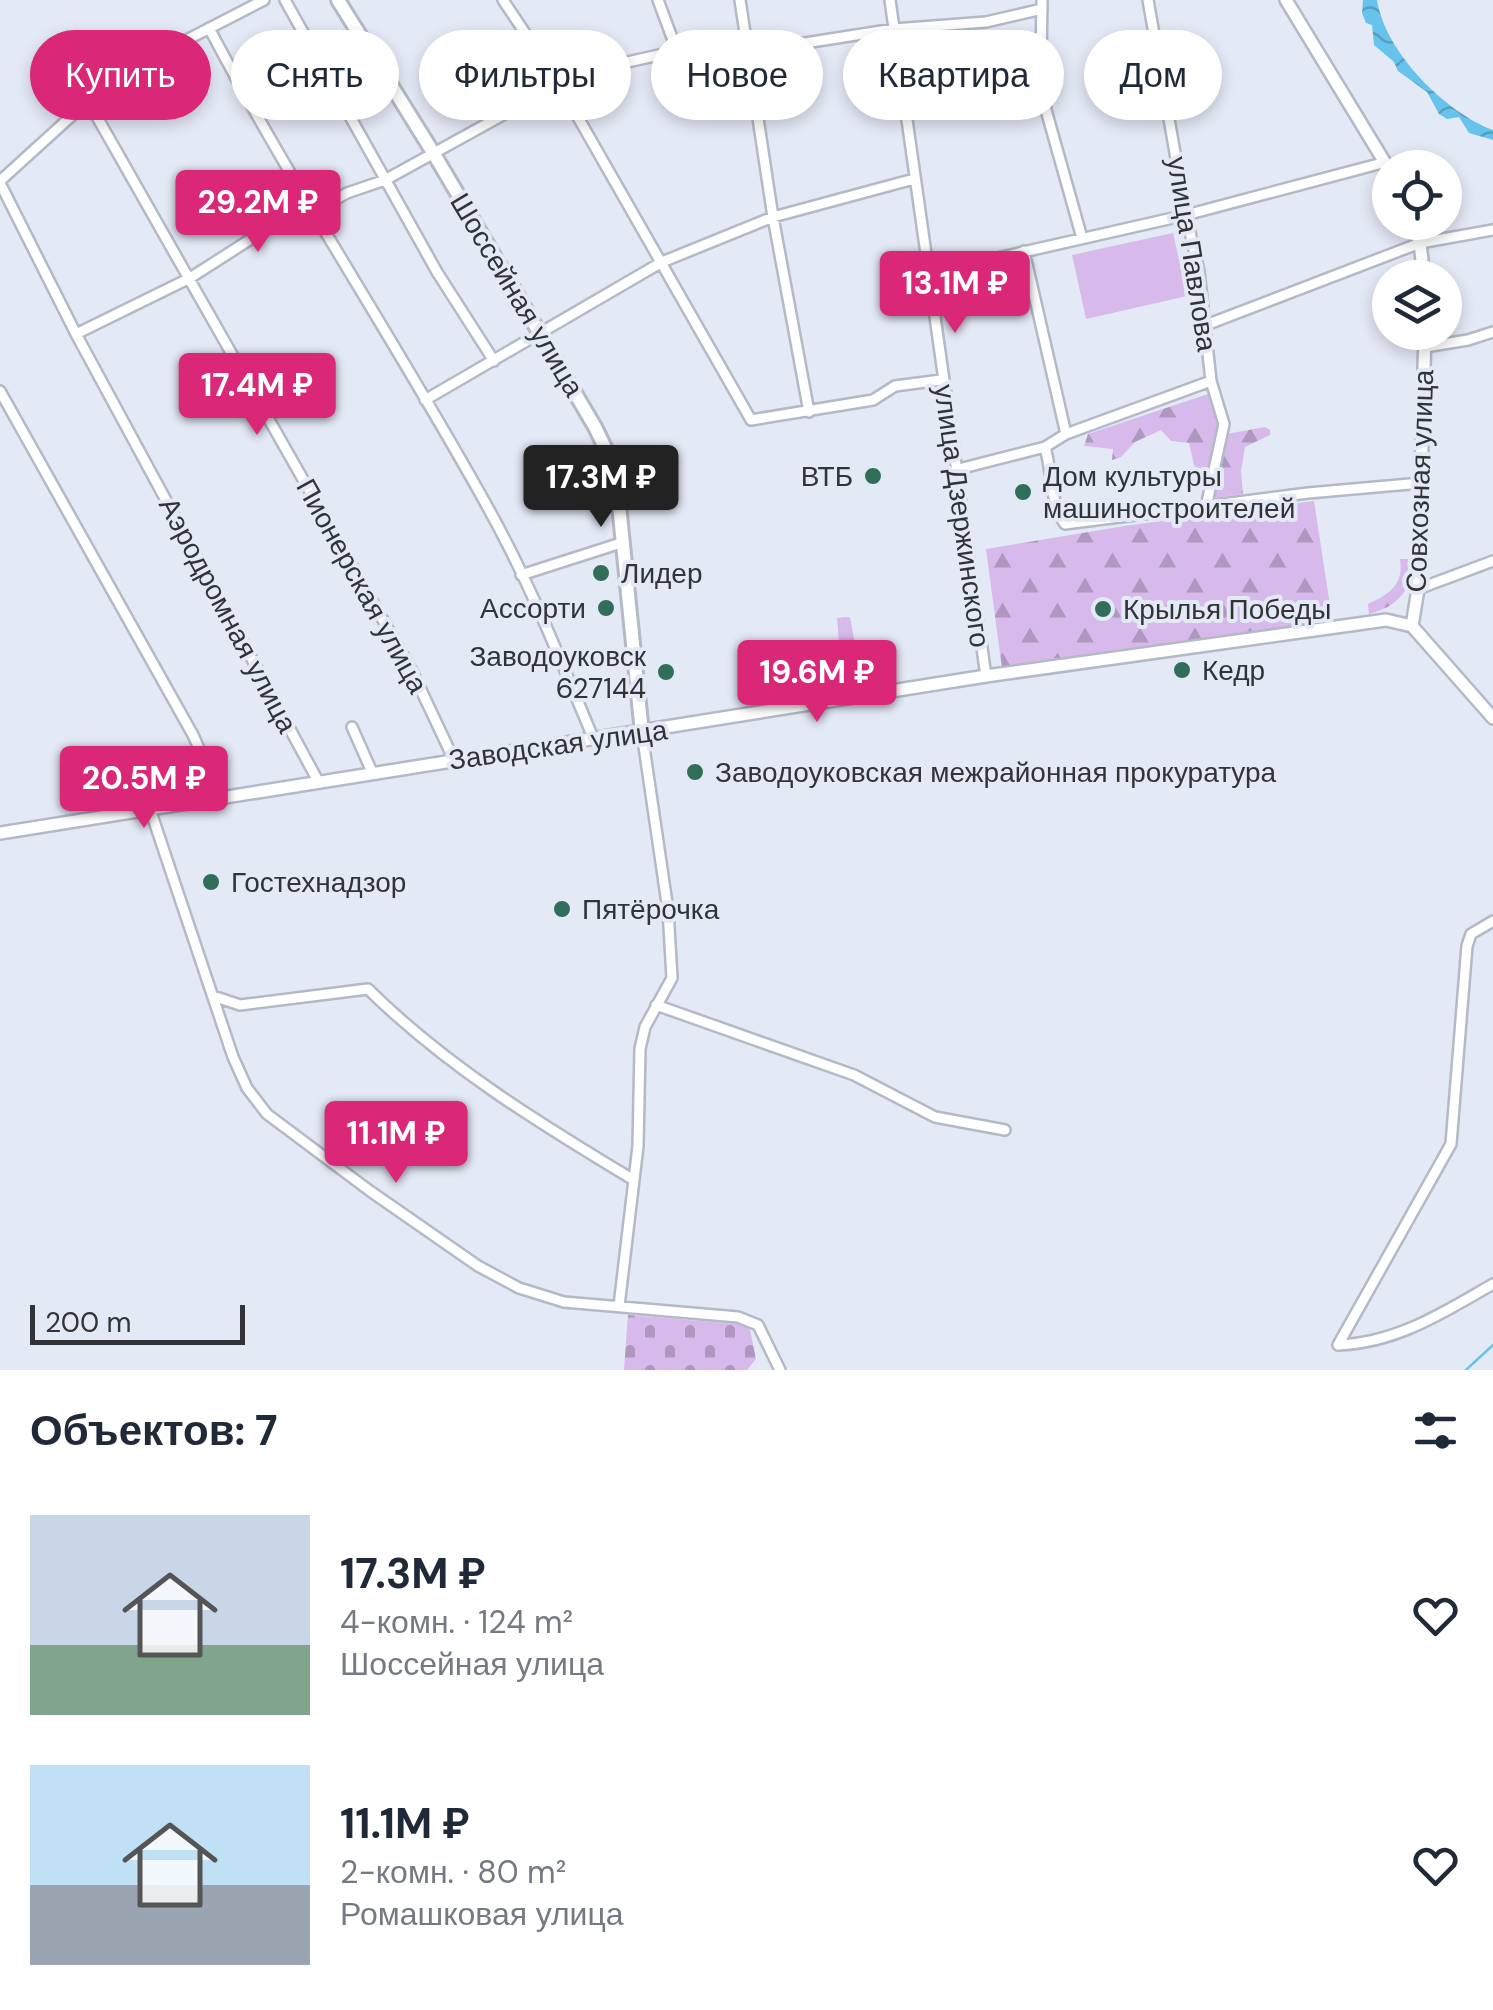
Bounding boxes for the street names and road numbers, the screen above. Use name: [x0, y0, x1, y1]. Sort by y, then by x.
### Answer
street label: улица Павлова: [1158, 154, 1226, 354]
street label: Шоссейная улица: [442, 186, 593, 404]
street label: Совхозная улица: [1398, 368, 1442, 593]
street label: улица Дзержинского: [925, 382, 999, 650]
street label: Пионерская улица: [288, 472, 437, 700]
street label: Аэродромная улица: [150, 491, 306, 739]
street label: Заводская улица: [446, 711, 670, 779]

